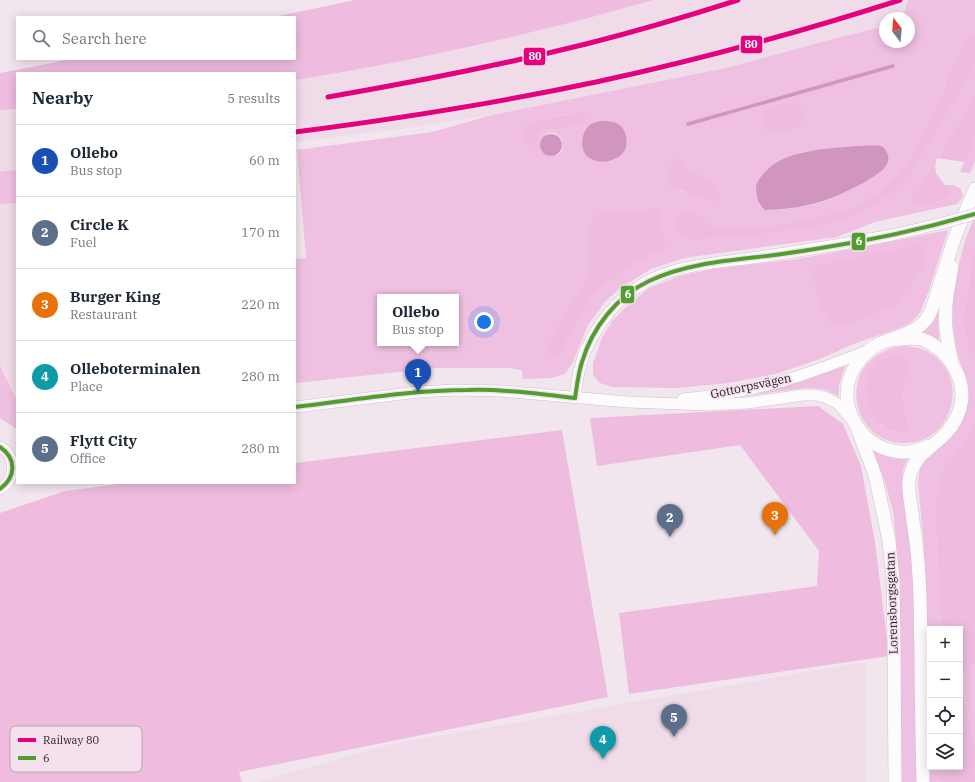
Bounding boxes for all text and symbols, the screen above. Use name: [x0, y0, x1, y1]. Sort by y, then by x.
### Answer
north arrow: [879, 12, 915, 48]
search box: [16, 16, 296, 60]
icon: search: [30, 27, 52, 49]
text: Search here: [62, 29, 147, 48]
line badge: 80: [740, 35, 763, 54]
text: 80: [744, 37, 758, 51]
line badge: 80: [523, 47, 546, 66]
text: 80: [528, 49, 542, 63]
text: Nearby: [32, 87, 93, 109]
text: 5 results: [227, 90, 280, 107]
text: Ollebo: [70, 143, 118, 162]
text: 1: [41, 152, 49, 169]
text: 60 m: [249, 152, 280, 169]
text: Bus stop: [70, 162, 122, 179]
text: Circle K: [70, 215, 129, 234]
text: 2: [41, 224, 49, 241]
text: 170 m: [241, 224, 280, 241]
line badge: 6: [851, 232, 866, 251]
text: Fuel: [70, 234, 97, 251]
text: 6: [856, 234, 863, 248]
line badge: 6: [620, 285, 635, 304]
text: Burger King: [70, 287, 160, 306]
text: 6: [625, 287, 632, 301]
popup: [377, 294, 459, 346]
text: 3: [41, 296, 49, 313]
text: 220 m: [241, 296, 280, 313]
text: Ollebo: [392, 302, 440, 321]
text: Restaurant: [70, 306, 137, 323]
your location: [474, 312, 494, 332]
text: Bus stop: [392, 321, 444, 338]
text: Olleboterminalen: [70, 359, 201, 378]
pin: 1: [405, 359, 431, 392]
text: 4: [41, 368, 49, 385]
text: 280 m: [241, 368, 280, 385]
street label: Gottorpsvägen: [709, 370, 793, 401]
text: Place: [70, 378, 103, 395]
text: Flytt City: [70, 431, 137, 450]
text: 5: [41, 440, 49, 457]
text: 280 m: [241, 440, 280, 457]
text: Office: [70, 450, 106, 467]
pin: 3: [762, 502, 788, 535]
pin: 2: [657, 504, 683, 537]
street label: Lorensborgsgatan: [882, 551, 901, 654]
map controls: [927, 626, 963, 770]
button: +: [927, 626, 963, 662]
button: −: [927, 662, 963, 698]
button: locate: [927, 698, 963, 734]
pin: 5: [661, 704, 687, 737]
legend: [10, 726, 142, 772]
pin: 4: [590, 726, 616, 759]
text: Railway 80: [43, 733, 100, 747]
button: layers: [927, 734, 963, 770]
text: 6: [43, 751, 50, 765]

